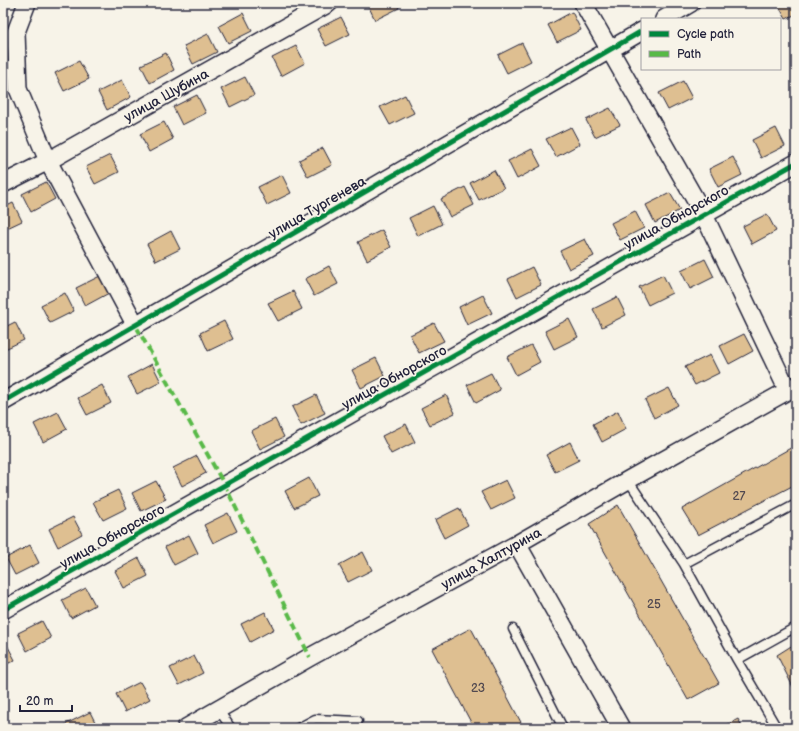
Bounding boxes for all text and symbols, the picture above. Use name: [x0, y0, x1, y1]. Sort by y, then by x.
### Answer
legend: [641, 18, 781, 70]
text: Cycle path: [677, 27, 734, 42]
text: Path: [677, 47, 702, 62]
street label: улица Шубина: [121, 65, 212, 126]
street label: улица Тургенева: [266, 172, 370, 242]
street label: улица Обнорского: [621, 182, 732, 253]
street label: улица Обнорского: [339, 342, 450, 413]
house number: 27: [733, 489, 746, 504]
street label: улица Обнорского: [57, 501, 168, 572]
street label: улица Халтурина: [438, 523, 545, 593]
house number: 25: [647, 597, 661, 612]
house number: 23: [471, 681, 485, 696]
scale bar: [20, 687, 72, 713]
text: 20 m: [26, 694, 53, 709]

